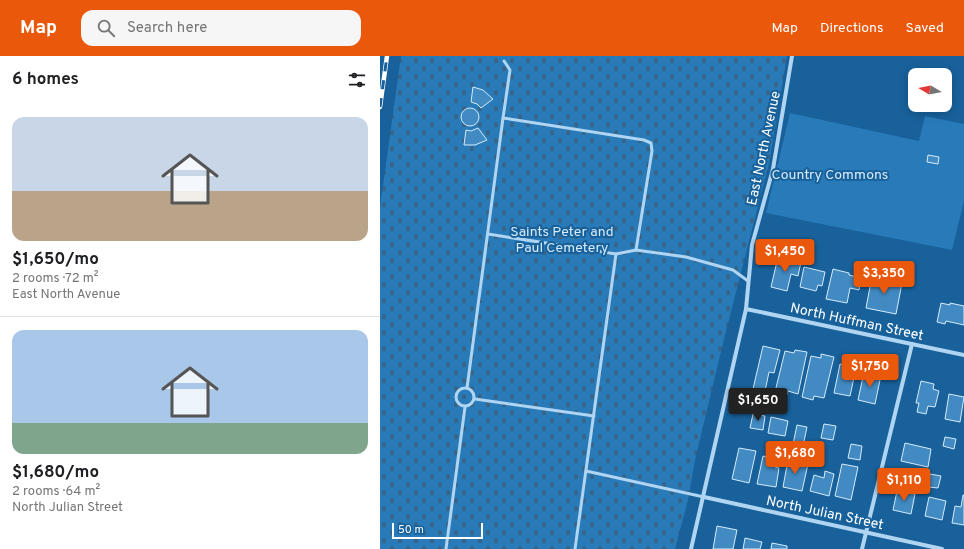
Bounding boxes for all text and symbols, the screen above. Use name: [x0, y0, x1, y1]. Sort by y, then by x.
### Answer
search box: [81, 10, 361, 46]
text: Map: [20, 16, 57, 40]
icon: search: [95, 17, 117, 39]
text: Search here: [127, 19, 207, 38]
text: Map: [772, 20, 798, 37]
text: Directions: [820, 20, 884, 37]
text: Saved: [906, 20, 944, 37]
north arrow: [908, 68, 952, 112]
map controls: [908, 68, 952, 112]
text: 6 homes: [12, 69, 79, 91]
icon: filters: [346, 69, 368, 91]
street label: East North Avenue: [744, 90, 785, 207]
icon: home: [154, 143, 226, 215]
park label: Country Commons: [772, 167, 888, 184]
park label: Saints Peter and Paul Cemetery: [510, 224, 614, 257]
pin: $1,450: [752, 239, 818, 273]
text: $1,450: [764, 244, 806, 260]
text: $1,650/mo: [12, 249, 99, 271]
pin: $3,350: [851, 261, 917, 295]
text: $3,350: [863, 266, 905, 282]
text: 2 rooms · 72 m²: [12, 271, 98, 287]
text: East North Avenue: [12, 287, 120, 303]
street label: North Huffman Street: [788, 300, 925, 345]
pin: $1,750: [837, 354, 903, 388]
icon: home: [154, 356, 226, 428]
text: $1,750: [851, 359, 889, 375]
pin: $1,650: [725, 388, 791, 422]
text: $1,650: [738, 393, 778, 409]
pin: $1,680: [762, 441, 828, 475]
text: $1,680: [775, 446, 815, 462]
text: $1,680/mo: [12, 462, 99, 484]
pin: $1,110: [871, 468, 937, 502]
text: $1,110: [886, 473, 922, 489]
text: 2 rooms · 64 m²: [12, 484, 100, 500]
street label: North Julian Street: [764, 493, 885, 534]
text: North Julian Street: [12, 500, 123, 516]
scale bar: [392, 521, 483, 540]
text: 50 m: [398, 523, 424, 537]

